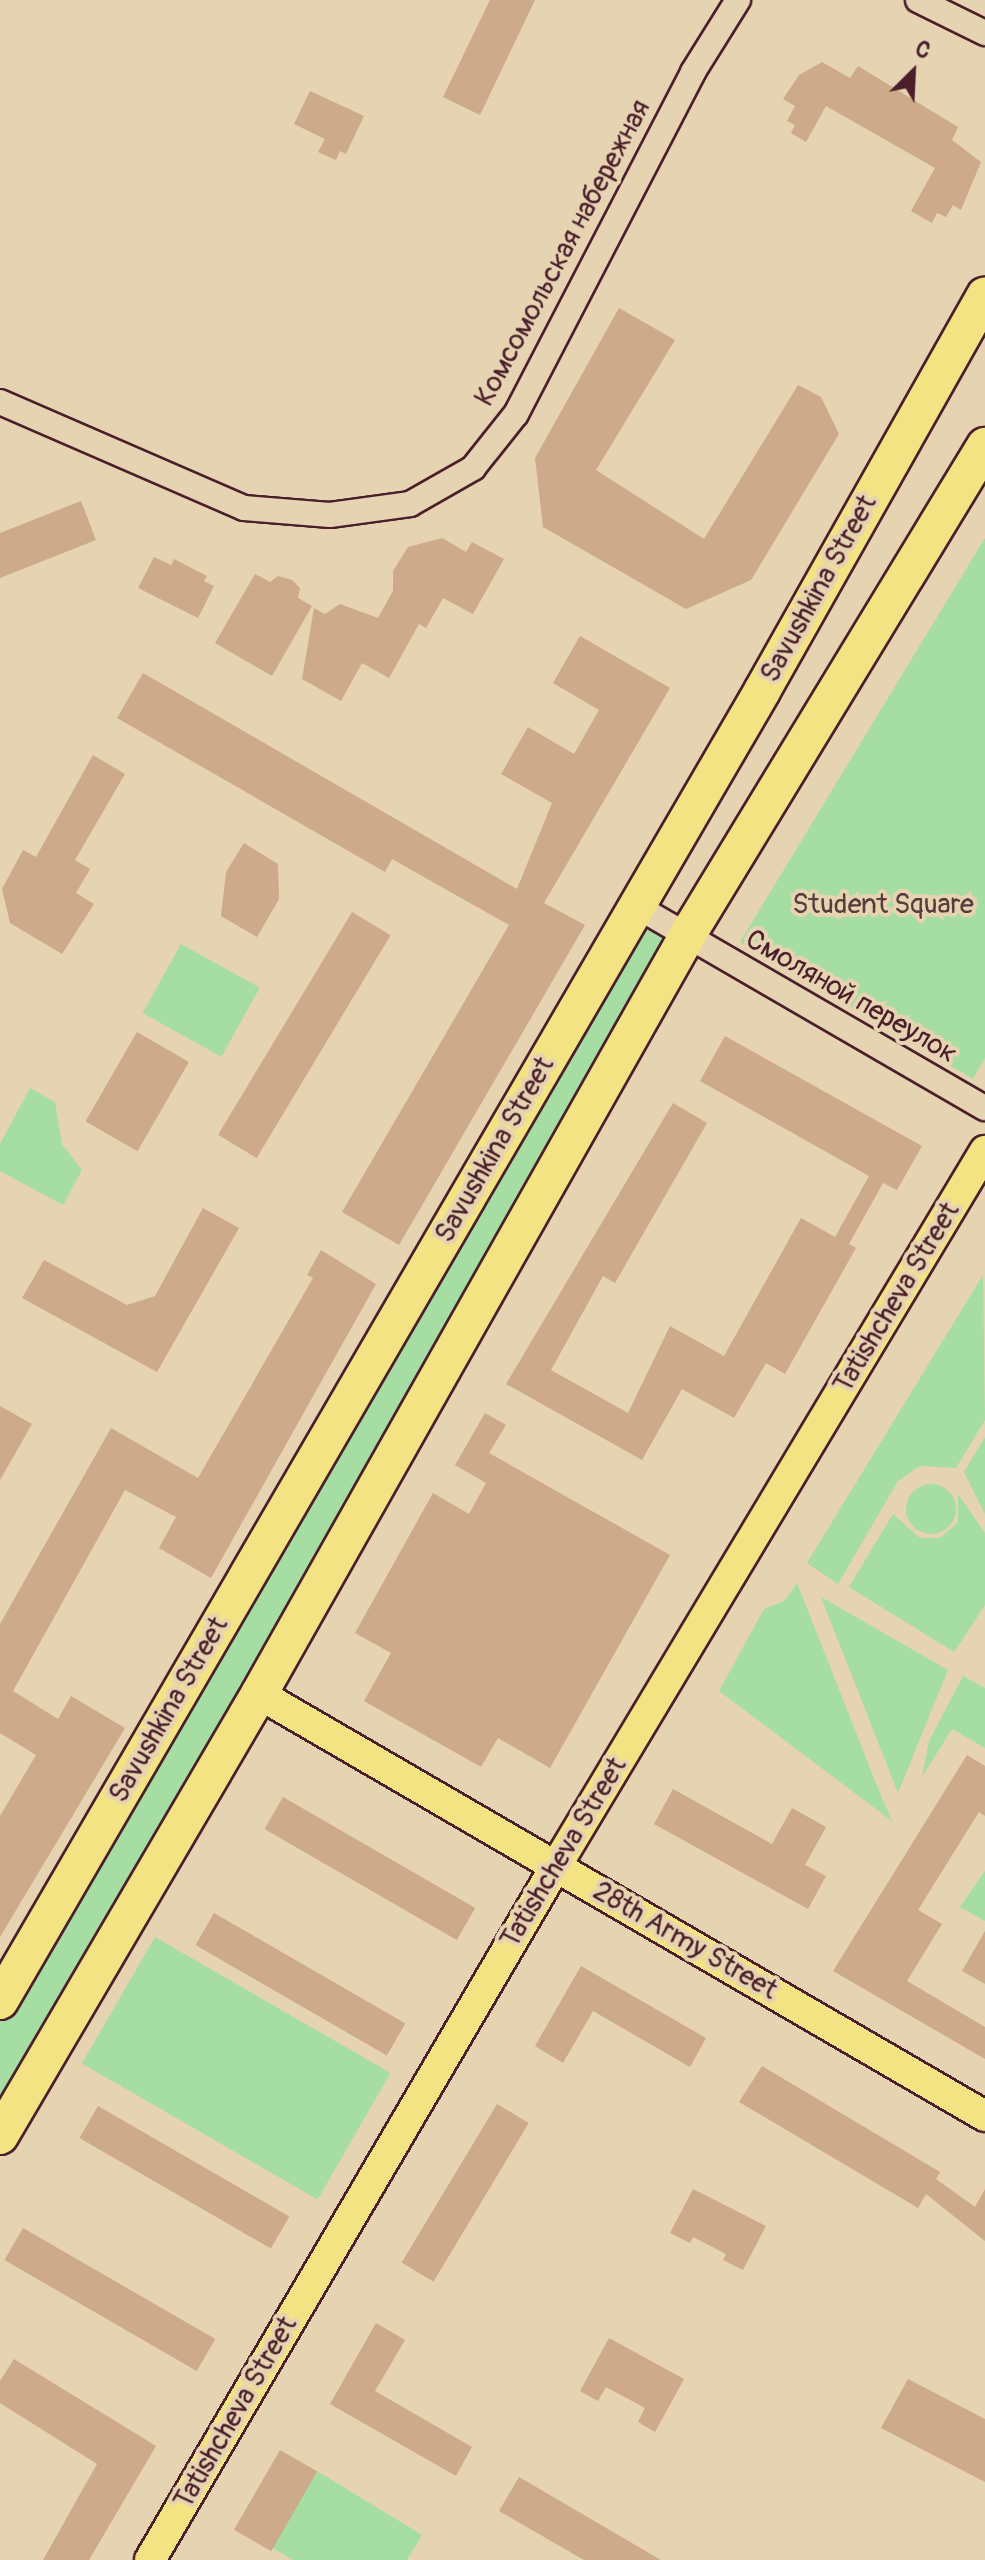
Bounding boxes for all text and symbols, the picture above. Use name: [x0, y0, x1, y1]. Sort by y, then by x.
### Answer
north arrow: [873, 32, 953, 112]
text: С: [911, 35, 935, 66]
street label: Комсомольская набережная: [468, 94, 658, 412]
street label: Savushkina Street: [754, 489, 884, 689]
park label: Student Square: [792, 888, 974, 922]
street label: Смоляной переулок: [739, 923, 963, 1071]
street label: Savushkina Street: [428, 1051, 562, 1249]
street label: Tatishcheva Street: [827, 1196, 967, 1400]
street label: Savushkina Street: [102, 1611, 236, 1809]
street label: Tatishcheva Street: [494, 1751, 634, 1955]
street label: 28th Army Street: [587, 1875, 783, 2007]
street label: Tatishcheva Street: [167, 2311, 305, 2515]

